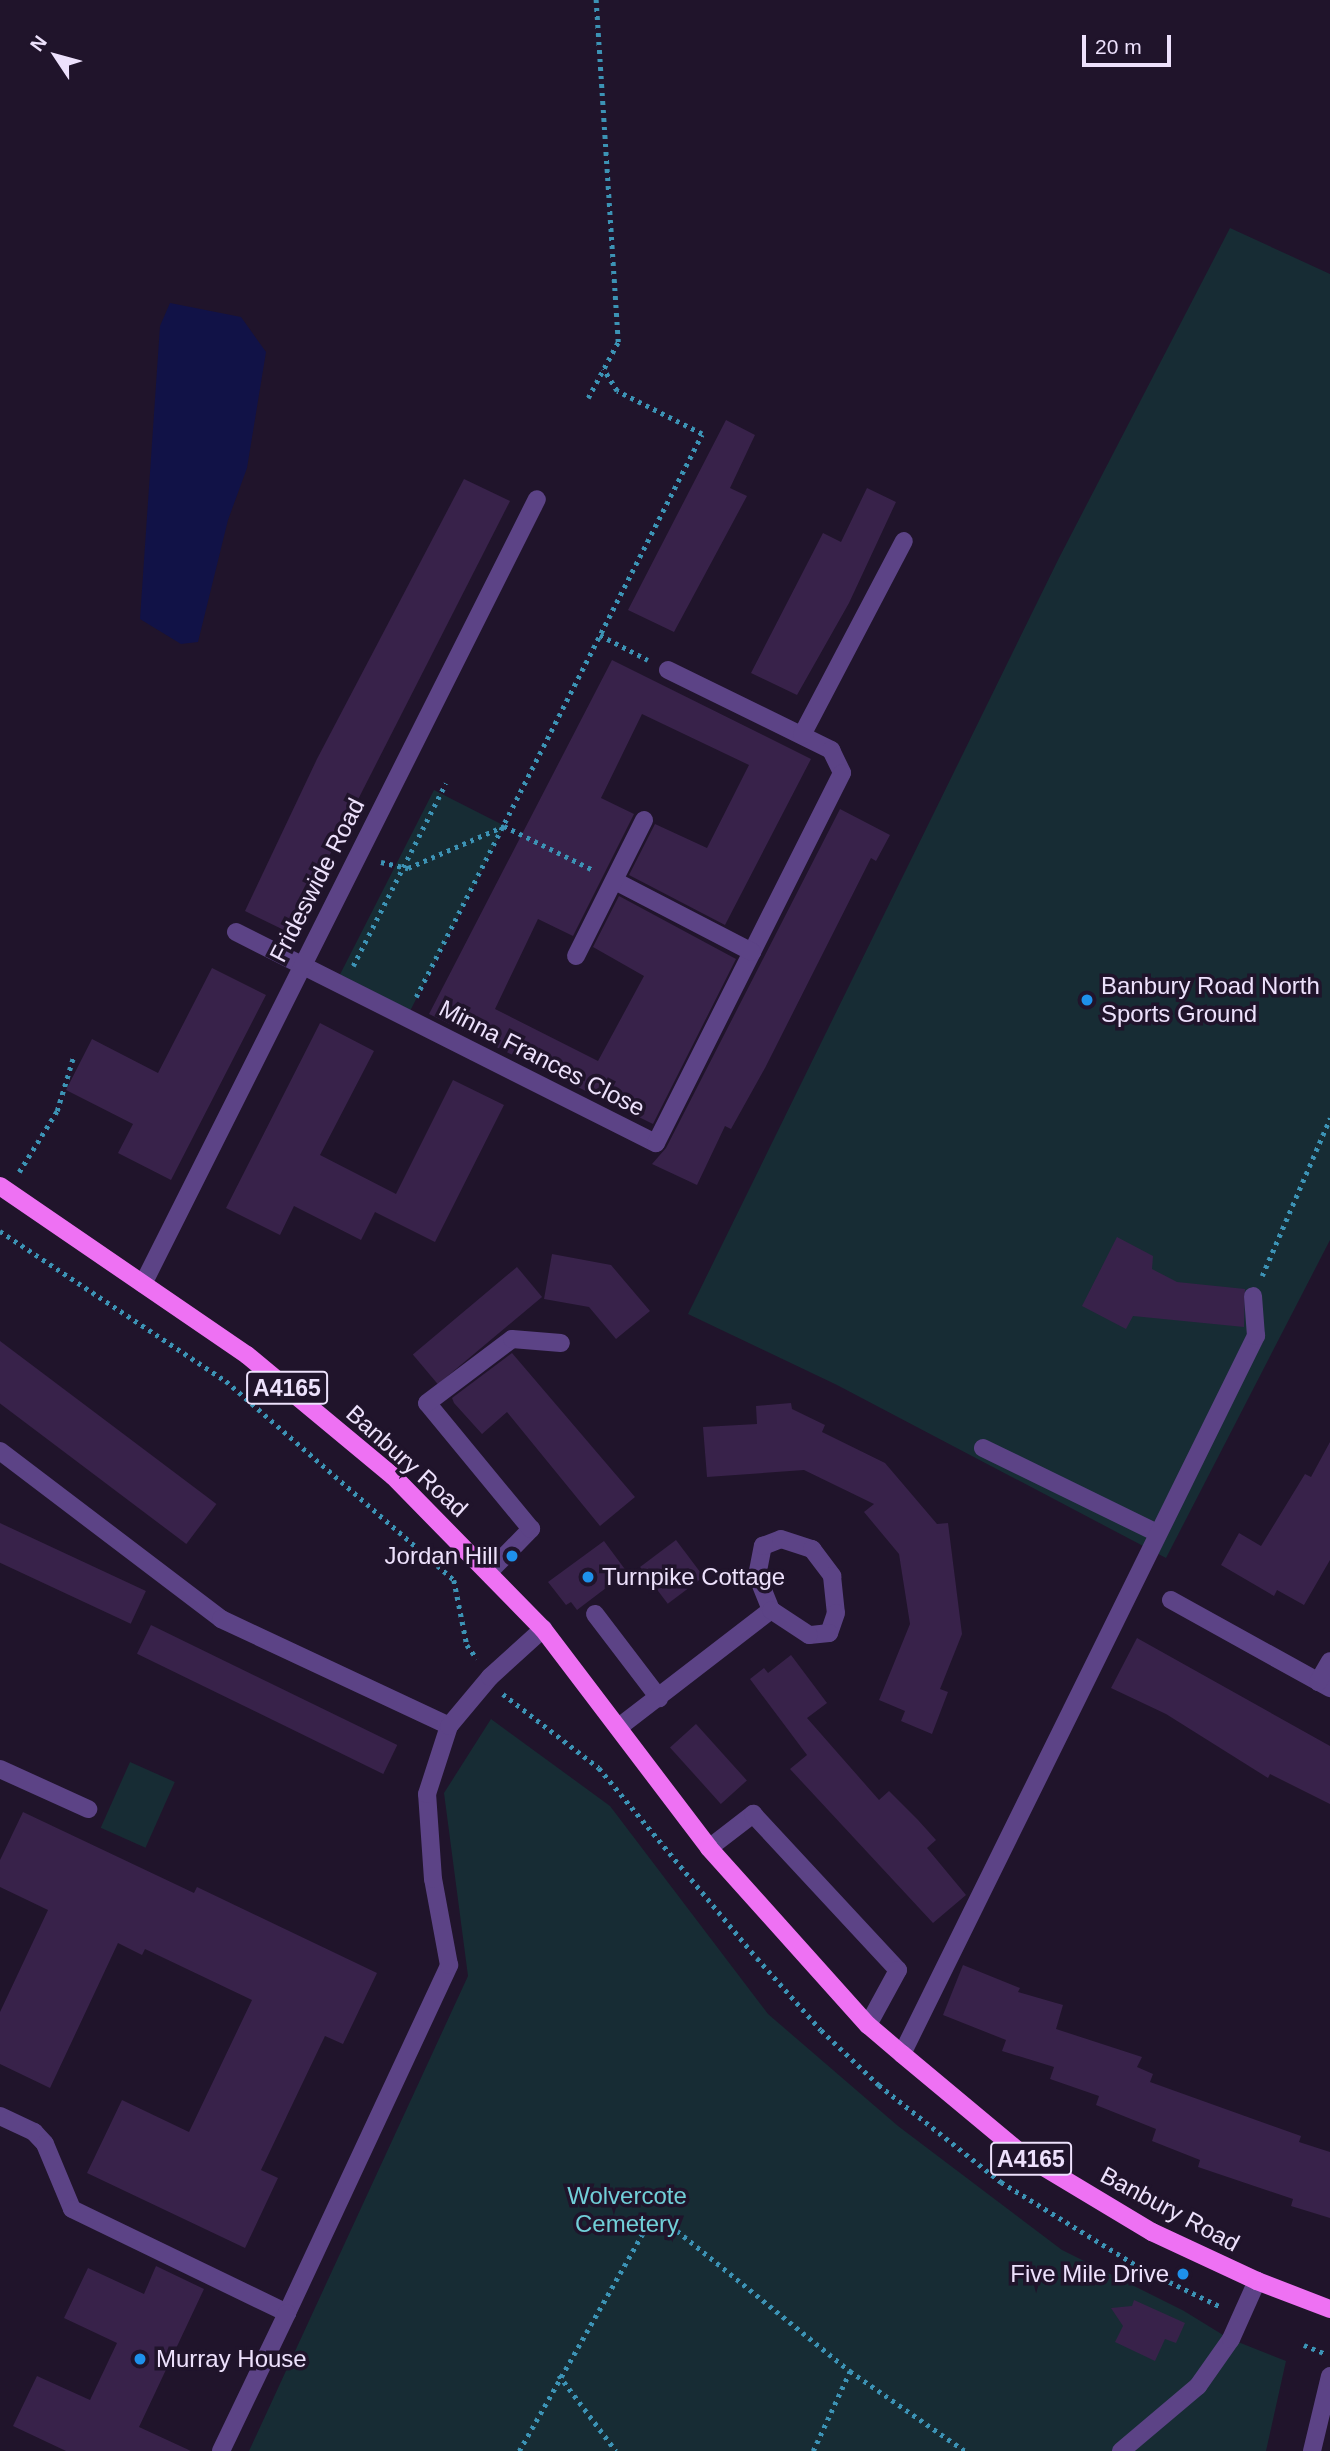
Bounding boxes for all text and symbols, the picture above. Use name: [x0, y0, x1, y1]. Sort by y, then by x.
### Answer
north arrow: [21, 21, 91, 91]
scale bar: [1085, 21, 1174, 65]
text: N: [26, 32, 51, 55]
text: 20 m: [1095, 35, 1142, 58]
street label: Frideswide Road: [263, 793, 371, 967]
place label: Banbury Road North Sports Ground: [1101, 972, 1320, 1028]
marker: Banbury Road North Sports Ground: [1079, 992, 1095, 1008]
street label: Minna Frances Close: [434, 994, 650, 1122]
road number: A4165: [245, 1368, 329, 1408]
street label: Banbury Road: [340, 1399, 474, 1523]
place label: Jordan Hill: [385, 1542, 498, 1570]
marker: Jordan Hill: [504, 1548, 520, 1564]
place label: Turnpike Cottage: [602, 1563, 785, 1591]
marker: Turnpike Cottage: [580, 1569, 596, 1585]
road number: A4165: [989, 2140, 1073, 2178]
street label: Banbury Road: [1096, 2160, 1244, 2258]
park label: Wolvercote Cemetery: [567, 2182, 687, 2238]
place label: Five Mile Drive: [1010, 2260, 1169, 2288]
marker: Five Mile Drive: [1175, 2266, 1191, 2282]
place label: Murray House: [156, 2345, 307, 2373]
marker: Murray House: [130, 2349, 150, 2369]

